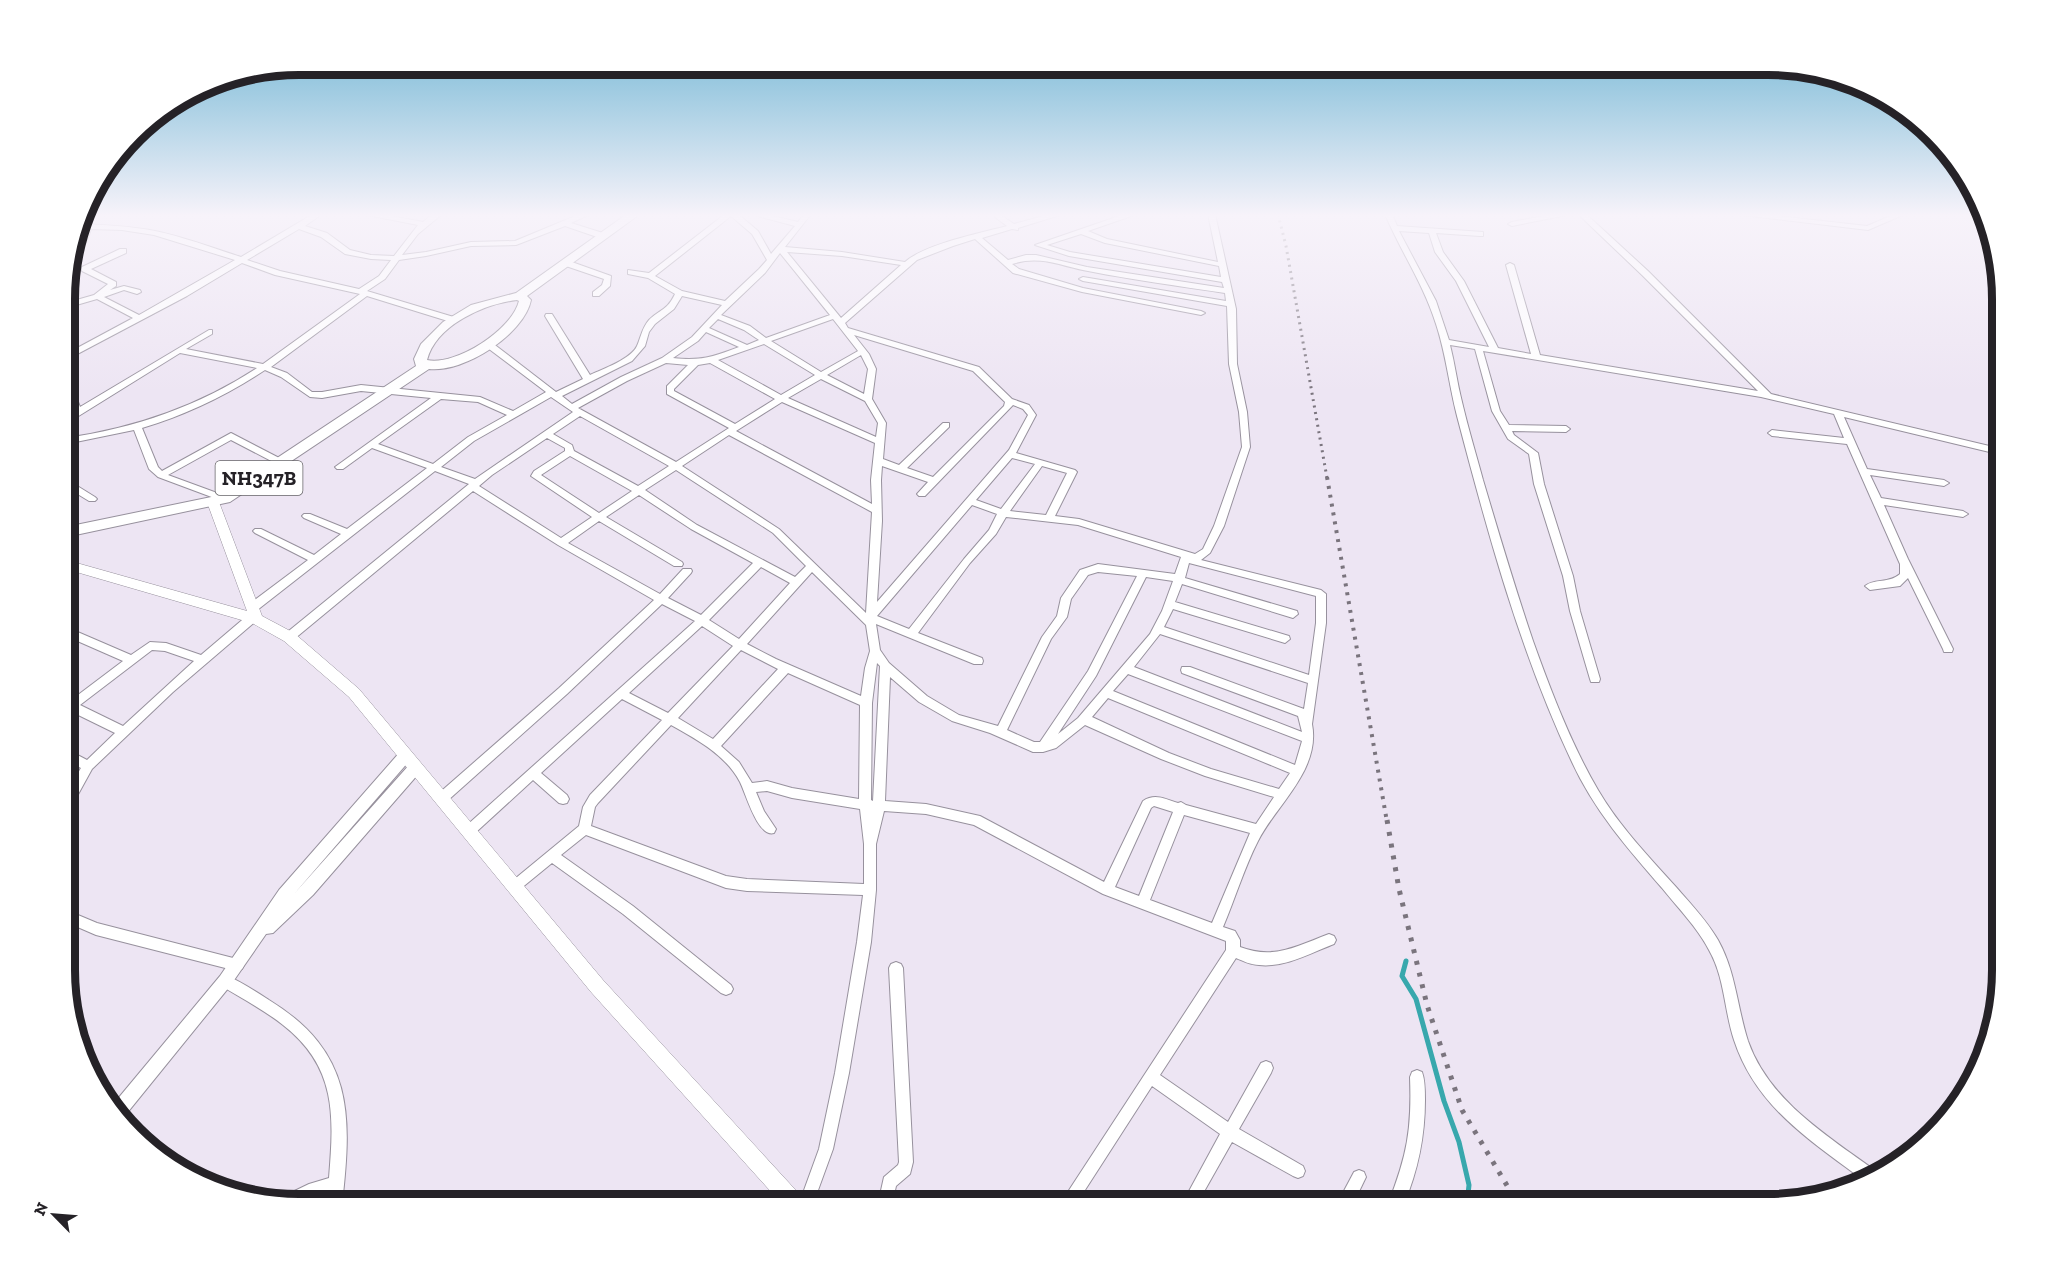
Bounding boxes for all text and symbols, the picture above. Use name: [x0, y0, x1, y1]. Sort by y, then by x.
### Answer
road number: NH347B: [216, 461, 302, 495]
north arrow: [24, 1185, 84, 1245]
text: N: [30, 1199, 52, 1218]

